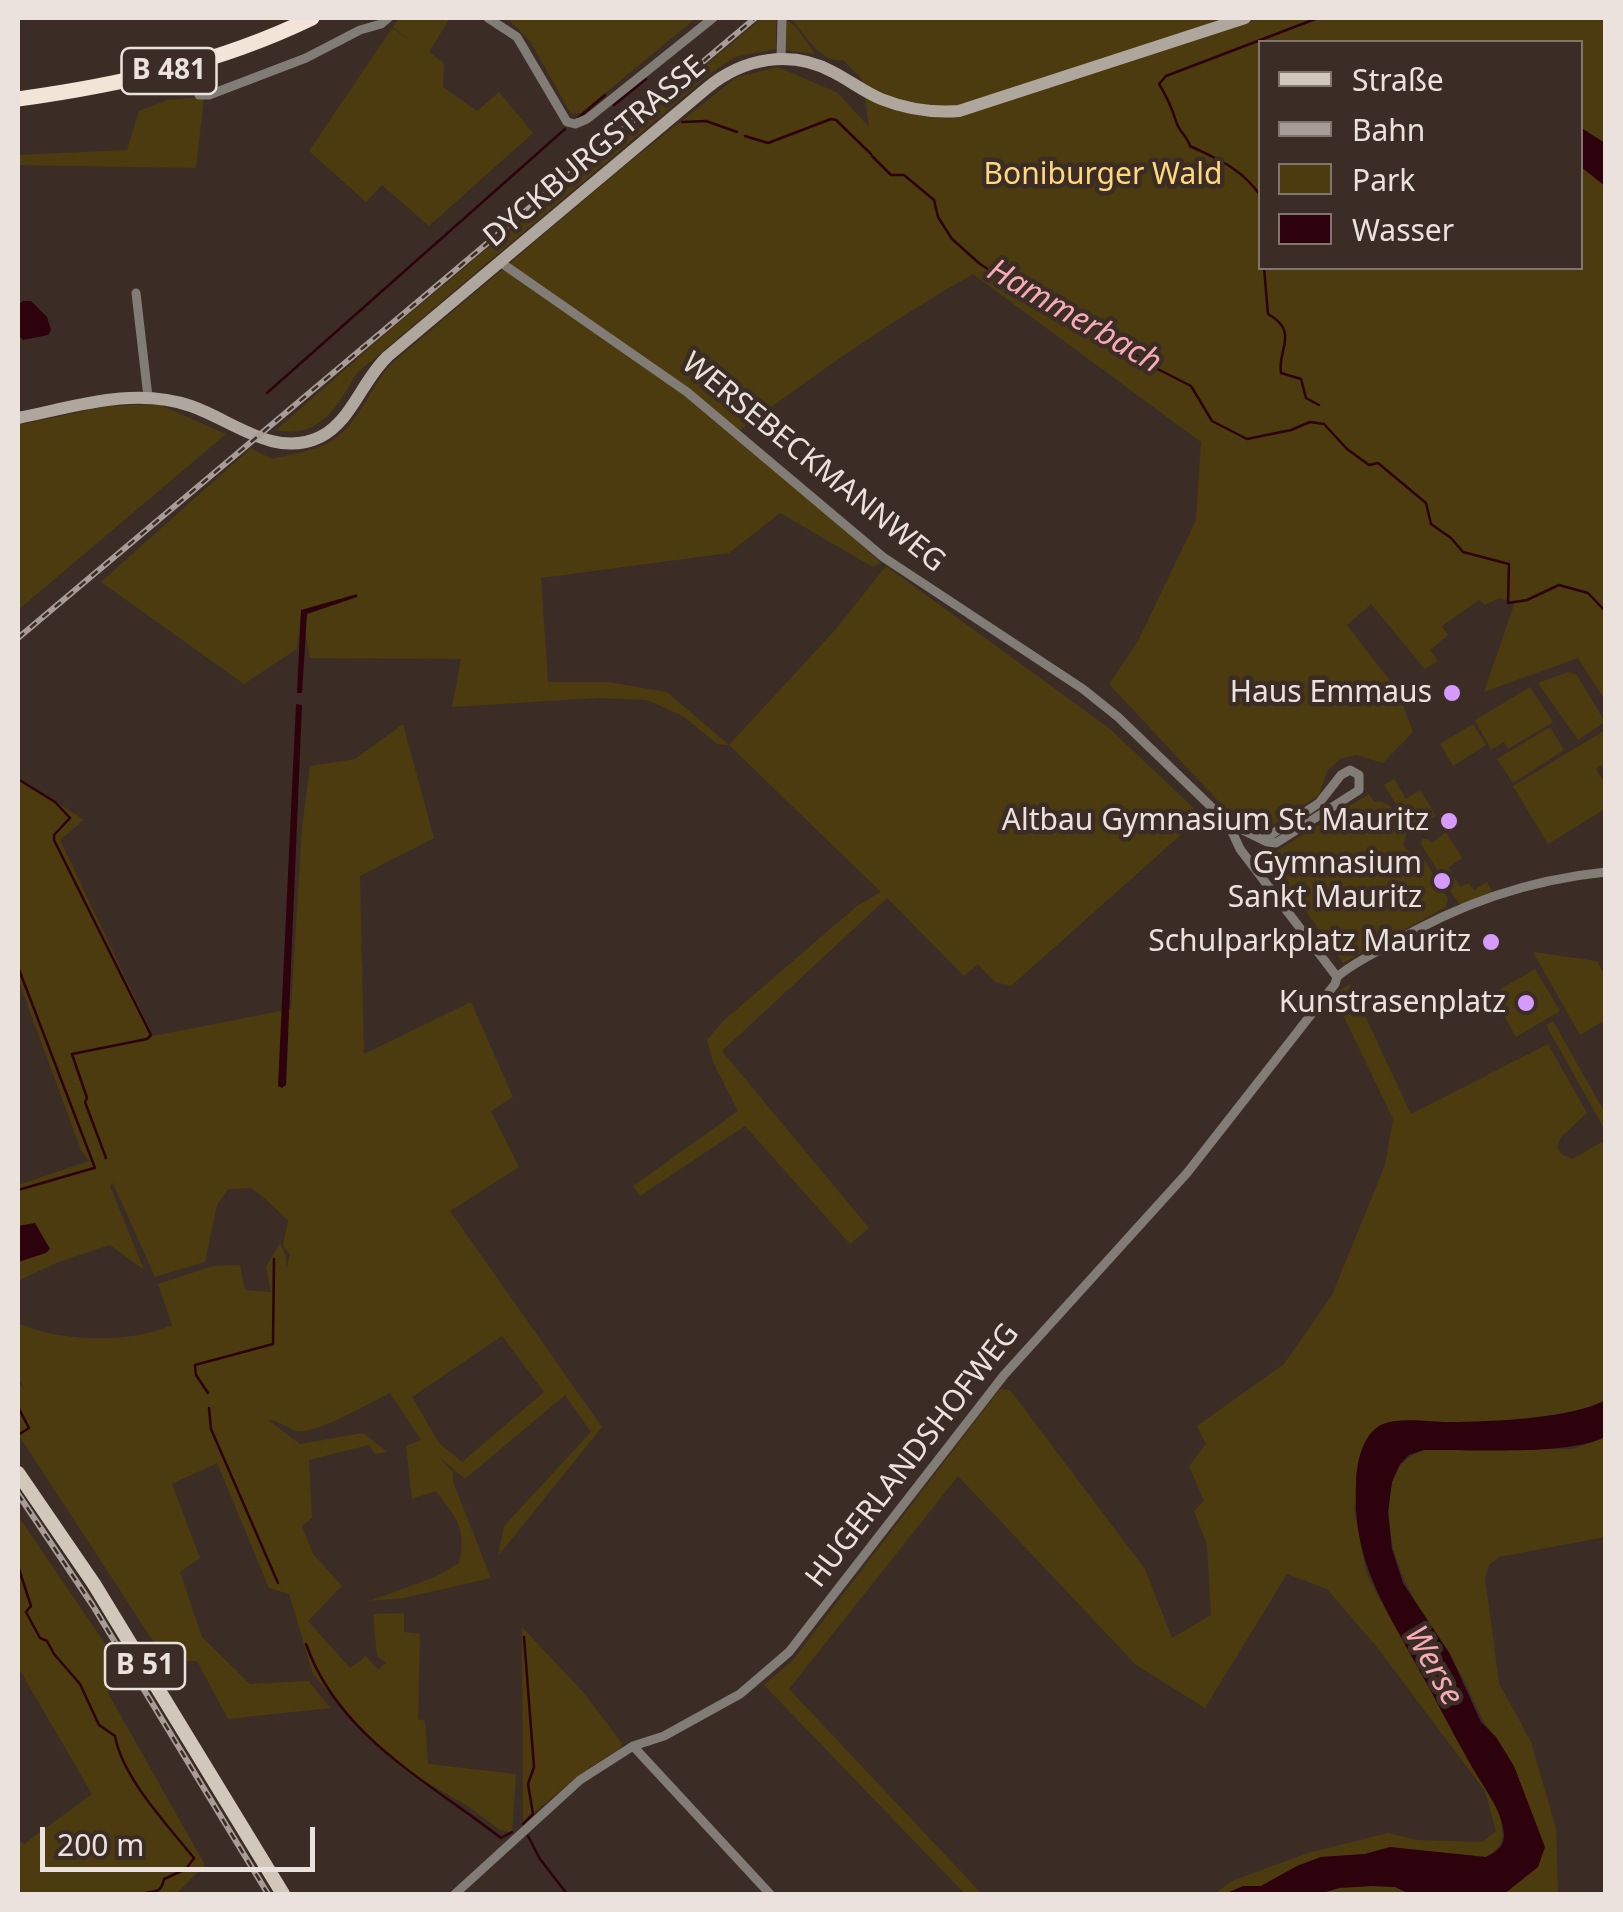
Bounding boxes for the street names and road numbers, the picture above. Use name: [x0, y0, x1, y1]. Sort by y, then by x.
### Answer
road number: B 481: [121, 48, 216, 94]
street label: DYCKBURGSTRASSE: [477, 49, 713, 255]
street label: WERSEBECKMANNWEG: [674, 346, 952, 580]
street label: HUGERLANDSHOFWEG: [799, 1317, 1027, 1595]
road number: B 51: [105, 1643, 185, 1689]

